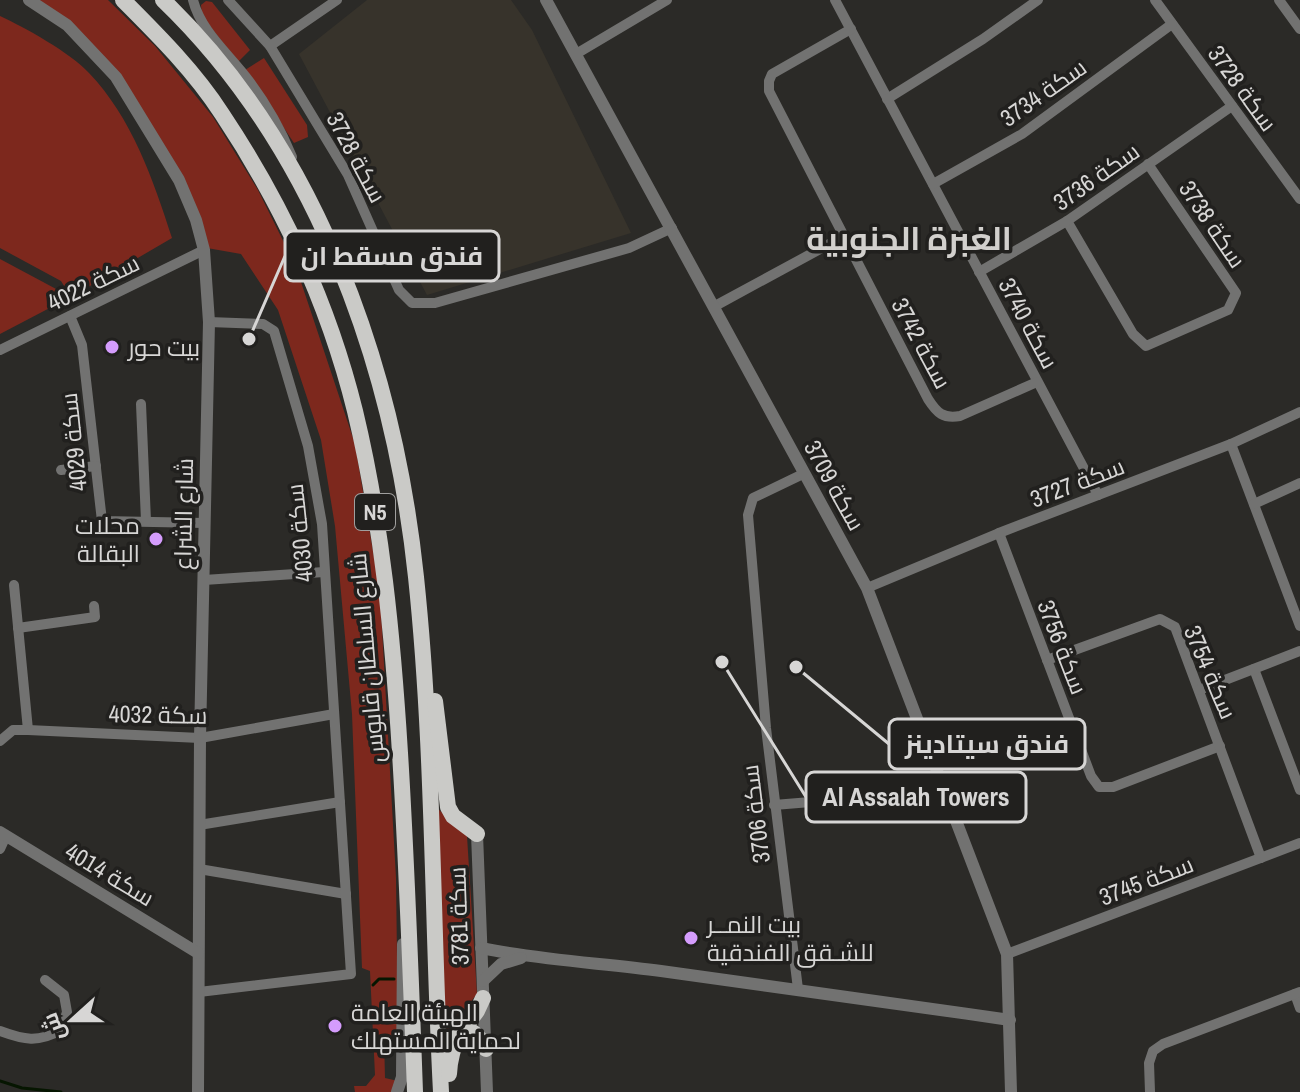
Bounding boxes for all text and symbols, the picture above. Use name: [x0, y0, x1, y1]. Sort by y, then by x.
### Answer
street label: سكة 3728: [1201, 39, 1285, 137]
street label: سكة 3734: [993, 51, 1093, 133]
street label: سكة 3728: [320, 106, 394, 208]
street label: سكة 3736: [1046, 135, 1146, 217]
street label: سكة 3738: [1172, 174, 1254, 274]
district label: الغبرة الجنوبية: [806, 217, 1012, 260]
callout: فندق مسقط ان: [285, 231, 499, 281]
text: فندق مسقط ان: [301, 238, 483, 273]
street label: سكة 4022: [42, 246, 144, 318]
street label: سكة 3740: [992, 272, 1066, 374]
street label: سكة 3742: [885, 292, 959, 394]
place label: بيت حور: [126, 331, 200, 363]
marker: بيت حور: [103, 338, 121, 356]
street label: سكة 4029: [52, 391, 94, 493]
street label: سكة 3709: [797, 434, 873, 536]
street label: سكة 3727: [1025, 449, 1129, 515]
street label: شارع الشراع: [166, 458, 201, 570]
street label: سكة 4030: [278, 482, 320, 584]
road number: N5: [355, 494, 395, 530]
place label: محلات البقالة: [75, 509, 140, 569]
marker: محلات البقالة: [147, 530, 165, 548]
street label: شارع السلطان قابوس: [341, 552, 392, 764]
street label: سكة 3756: [1030, 595, 1096, 699]
street label: سكة 3754: [1177, 620, 1245, 724]
street label: سكة 4032: [108, 697, 208, 731]
callout: فندق سيتادينز: [889, 719, 1085, 769]
text: فندق سيتادينز: [904, 726, 1069, 761]
street label: سكة 3706: [733, 763, 777, 865]
callout: Al Assalah Towers: [806, 772, 1026, 822]
text: Al Assalah Towers: [822, 779, 1010, 814]
street label: سكة 4014: [59, 835, 161, 913]
street label: سكة 3745: [1094, 847, 1198, 913]
street label: سكة 3781: [440, 866, 476, 966]
place label: بيت النمــر للشـقق الفندقية: [705, 908, 874, 968]
marker: بيت النمــر للشـقق الفندقية: [682, 929, 700, 947]
north arrow: [32, 980, 112, 1060]
place label: الهيئة العامة لحماية المستهلك: [351, 996, 521, 1056]
text: ش: [34, 1009, 72, 1046]
marker: الهيئة العامة لحماية المستهلك: [326, 1017, 344, 1035]

